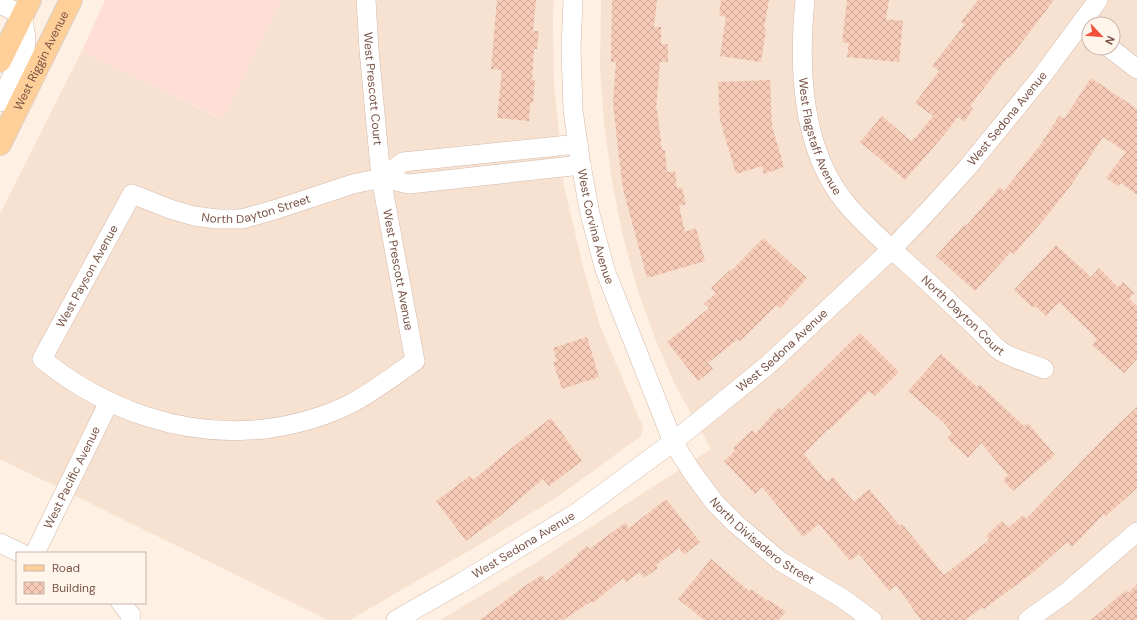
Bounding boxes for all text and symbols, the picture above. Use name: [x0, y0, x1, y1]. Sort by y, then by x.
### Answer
street label: West Riggin Avenue: [10, 8, 72, 113]
north arrow: [1081, 16, 1121, 56]
street label: West Prescott Court: [360, 32, 386, 146]
text: N: [1102, 34, 1118, 47]
street label: West Sedona Avenue: [964, 68, 1051, 169]
street label: West Flagstaff Avenue: [795, 77, 845, 198]
street label: West Corvina Avenue: [574, 168, 618, 287]
street label: North Dayton Street: [200, 190, 313, 227]
street label: West Prescott Avenue: [379, 208, 417, 332]
street label: West Payson Avenue: [53, 222, 122, 331]
street label: North Dayton Court: [918, 272, 1008, 360]
street label: West Sedona Avenue: [733, 305, 831, 396]
street label: West Pacific Avenue: [40, 424, 104, 531]
street label: North Divisadero Street: [706, 494, 817, 588]
street label: West Sedona Avenue: [469, 508, 578, 582]
legend: [16, 552, 146, 604]
text: Road: [52, 560, 80, 576]
text: Building: [52, 580, 96, 596]

